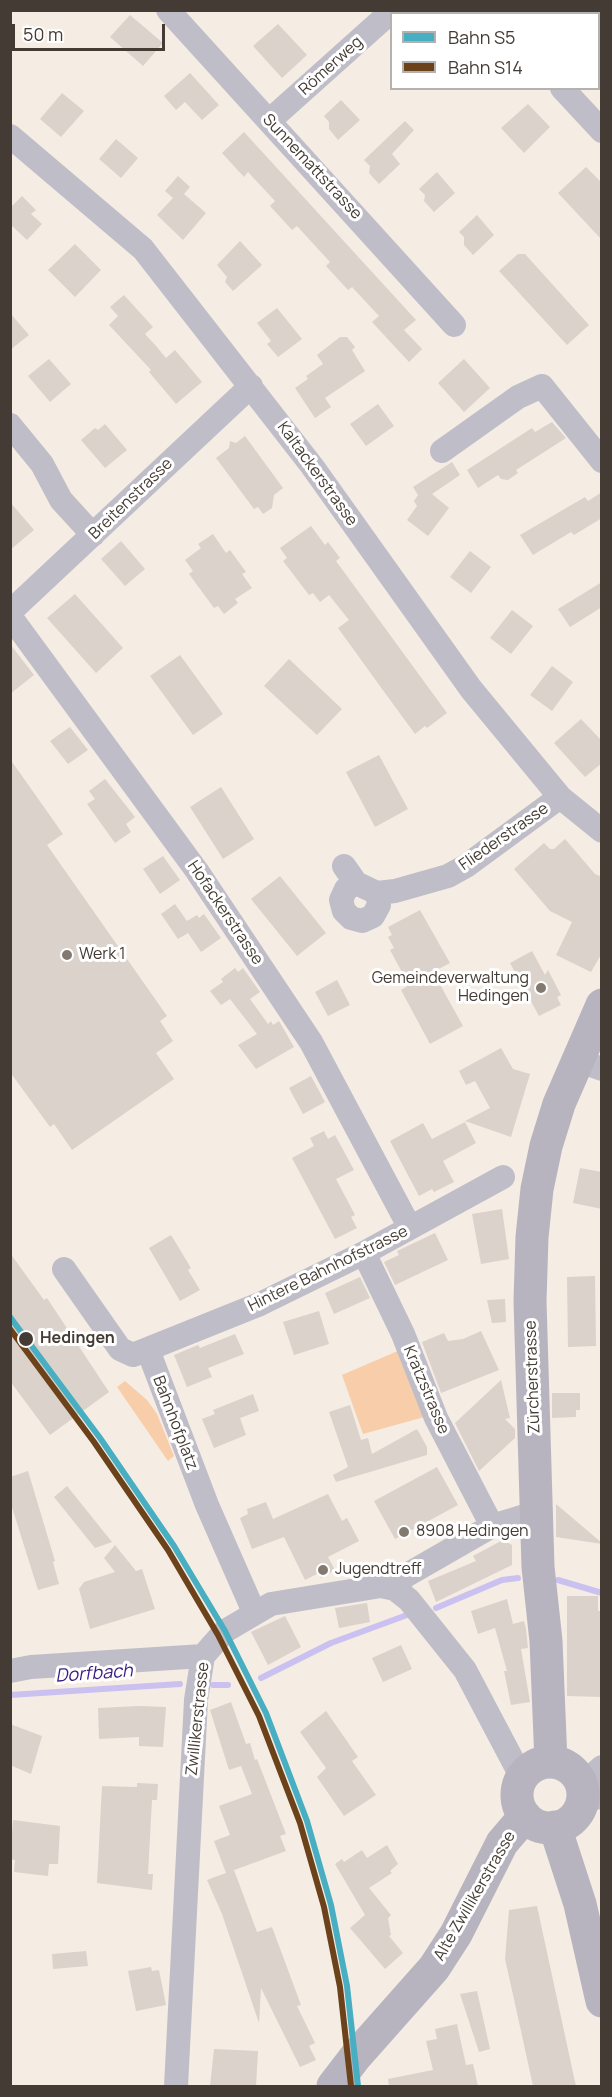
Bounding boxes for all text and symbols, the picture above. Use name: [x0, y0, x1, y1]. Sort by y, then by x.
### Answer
scale bar: [15, 12, 168, 50]
legend: [390, 12, 600, 90]
text: 50 m: [23, 22, 63, 46]
text: Bahn S5: [448, 25, 516, 49]
street label: Römerweg: [295, 32, 367, 100]
text: Bahn S14: [448, 55, 523, 79]
street label: Sunnemattstrasse: [258, 110, 366, 224]
street label: Kaltackerstrasse: [273, 418, 361, 530]
street label: Breitenstrasse: [85, 454, 177, 544]
street label: Fliederstrasse: [456, 799, 552, 875]
street label: Hofackerstrasse: [183, 857, 267, 969]
place label: Werk 1: [79, 945, 126, 965]
marker: Werk 1: [60, 948, 74, 962]
place label: Gemeindeverwaltung Hedingen: [372, 969, 529, 1007]
marker: Gemeindeverwaltung Hedingen: [534, 981, 548, 995]
street label: Hintere Bahnhofstrasse: [245, 1222, 411, 1316]
street label: Zürcherstrasse: [521, 1320, 545, 1434]
place label: Hedingen: [40, 1329, 115, 1349]
marker: Hedingen: [17, 1330, 35, 1348]
street label: Kratzstrasse: [399, 1343, 453, 1437]
street label: Bahnhofplatz: [148, 1373, 202, 1473]
place label: 8908 Hedingen: [416, 1522, 529, 1542]
marker: 8908 Hedingen: [397, 1525, 411, 1539]
place label: Jugendtreff: [335, 1560, 421, 1580]
marker: Jugendtreff: [316, 1563, 330, 1577]
water label: Dorfbach: [55, 1661, 133, 1687]
street label: Zwillikerstrasse: [182, 1661, 214, 1777]
street label: Alte Zwillikerstrasse: [430, 1828, 520, 1964]

